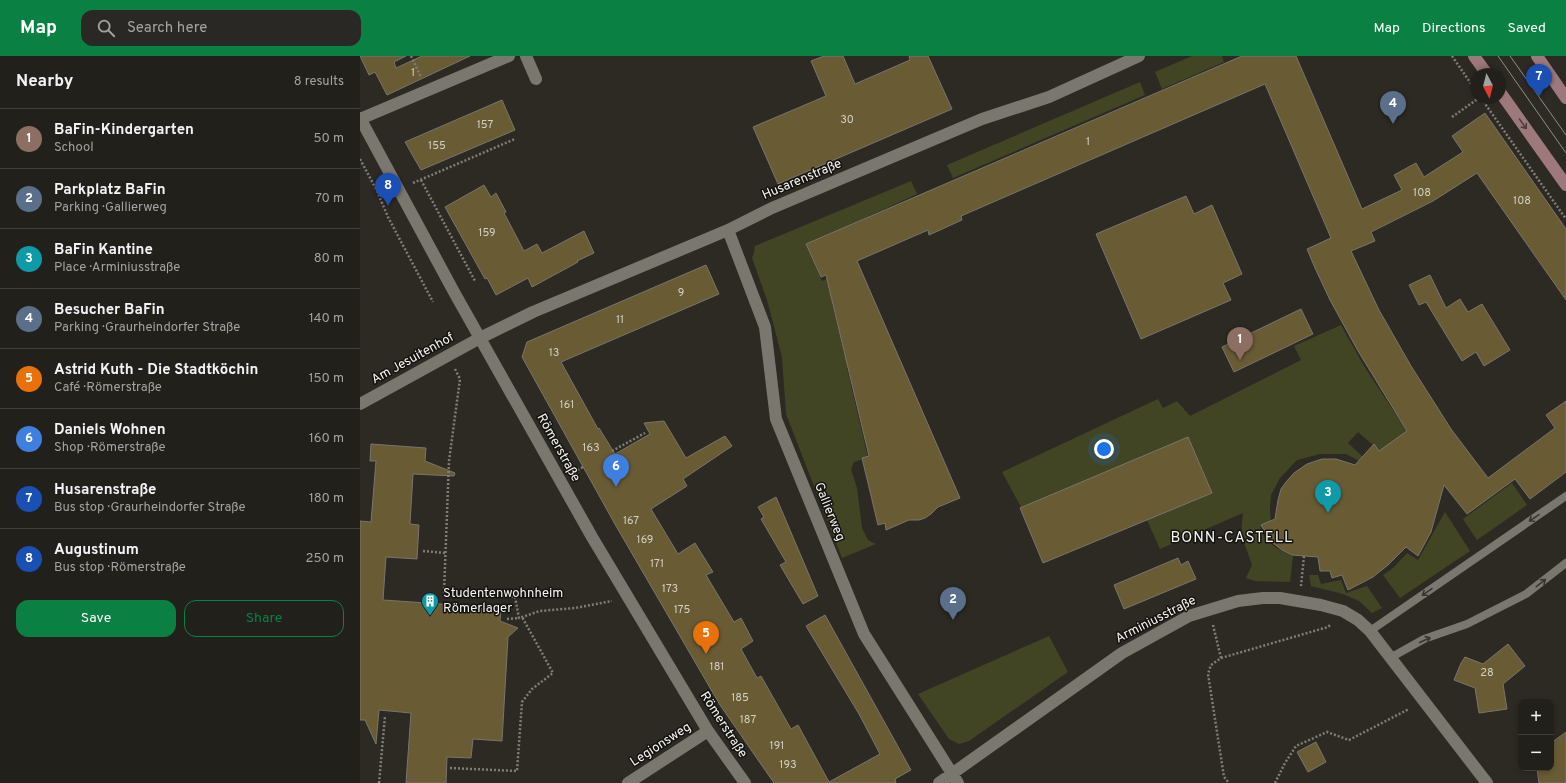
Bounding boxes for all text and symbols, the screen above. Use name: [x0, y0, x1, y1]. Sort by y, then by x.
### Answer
search box: [81, 10, 361, 46]
text: Map: [20, 16, 57, 40]
icon: search: [95, 17, 117, 39]
text: Search here: [127, 19, 207, 38]
text: Map: [1374, 20, 1400, 37]
text: Directions: [1422, 20, 1486, 37]
text: Saved: [1508, 20, 1546, 37]
pin: 7: [1526, 64, 1552, 97]
house number: 1: [411, 66, 415, 80]
north arrow: [1470, 68, 1506, 104]
text: Nearby: [16, 71, 73, 93]
text: 8 results: [294, 74, 344, 90]
pin: 4: [1380, 91, 1406, 124]
house number: 30: [840, 113, 854, 127]
house number: 157: [477, 118, 494, 132]
one-way arrow: [1518, 118, 1527, 129]
text: BaFin-Kindergarten: [54, 121, 194, 140]
text: 1: [26, 131, 32, 147]
text: 50 m: [314, 131, 344, 147]
house number: 1: [1086, 135, 1090, 149]
house number: 155: [428, 139, 446, 153]
text: School: [54, 140, 94, 156]
street label: Husarenstraße: [760, 156, 844, 204]
pin: 8: [375, 173, 401, 206]
text: Parkplatz BaFin: [54, 181, 166, 200]
house number: 108: [1413, 186, 1431, 200]
text: 2: [25, 191, 33, 207]
text: 70 m: [315, 191, 344, 207]
house number: 108: [1513, 194, 1531, 208]
text: Parking · Gallierweg: [54, 200, 167, 216]
house number: 159: [478, 226, 496, 240]
text: BaFin Kantine: [54, 241, 153, 260]
text: 3: [25, 251, 33, 267]
text: 80 m: [314, 251, 344, 267]
text: Place · Arminiusstraße: [54, 260, 180, 276]
house number: 9: [678, 286, 684, 300]
text: Besucher BaFin: [54, 301, 165, 320]
text: 4: [25, 311, 33, 327]
text: 140 m: [309, 311, 344, 327]
house number: 11: [616, 313, 624, 327]
text: Parking · Graurheindorfer Straße: [54, 320, 240, 336]
pin: 1: [1227, 327, 1253, 360]
street label: Am Jesuitenhof: [369, 329, 458, 388]
house number: 13: [549, 346, 559, 360]
text: Astrid Kuth - Die Stadtköchin: [54, 361, 258, 380]
text: 5: [25, 371, 33, 387]
text: 150 m: [309, 371, 344, 387]
text: Café · Römerstraße: [54, 380, 162, 396]
house number: 161: [560, 398, 574, 412]
street label: Römerstraße: [533, 411, 583, 485]
text: Daniels Wohnen: [54, 421, 166, 440]
text: 6: [25, 431, 33, 447]
text: 160 m: [309, 431, 344, 447]
your location: [1094, 439, 1114, 459]
text: Shop · Römerstraße: [54, 440, 165, 456]
house number: 163: [582, 441, 600, 455]
pin: 6: [603, 454, 629, 487]
street label: Gallierweg: [810, 480, 848, 544]
pin: 3: [1315, 480, 1341, 513]
text: Husarenstraße: [54, 481, 156, 500]
text: 7: [26, 491, 32, 507]
text: 180 m: [309, 491, 344, 507]
text: Bus stop · Graurheindorfer Straße: [54, 500, 245, 516]
house number: 167: [623, 514, 639, 528]
one-way arrow: [1529, 514, 1540, 522]
district label: BONN-CASTELL: [1171, 529, 1293, 548]
house number: 169: [637, 533, 653, 547]
text: Augustinum: [54, 541, 139, 560]
text: 8: [25, 551, 33, 567]
text: 250 m: [306, 551, 344, 567]
house number: 171: [650, 557, 664, 571]
text: Bus stop · Römerstraße: [54, 560, 186, 576]
one-way arrow: [1535, 578, 1546, 587]
house number: 173: [662, 582, 678, 596]
place label: Studentenwohnheim Römerlager: [443, 586, 563, 617]
pin: 2: [940, 587, 966, 620]
one-way arrow: [1422, 588, 1433, 596]
building icon: Studentenwohnheim Römerlager: [420, 591, 440, 616]
street label: Arminiusstraße: [1113, 593, 1199, 647]
button: Save: [16, 600, 176, 637]
button: Share: [184, 600, 344, 637]
house number: 175: [674, 603, 690, 617]
pin: 5: [693, 621, 719, 654]
one-way arrow: [1418, 636, 1430, 643]
house number: 181: [710, 660, 724, 674]
house number: 28: [1480, 666, 1494, 680]
street label: Römerstraße: [696, 689, 750, 761]
house number: 185: [731, 691, 749, 705]
map controls: [1518, 699, 1554, 771]
button: +: [1518, 699, 1554, 735]
house number: 187: [740, 713, 756, 727]
street label: Legionsweg: [628, 719, 694, 771]
button: −: [1518, 735, 1554, 771]
house number: 191: [770, 739, 784, 753]
house number: 193: [779, 758, 797, 772]

